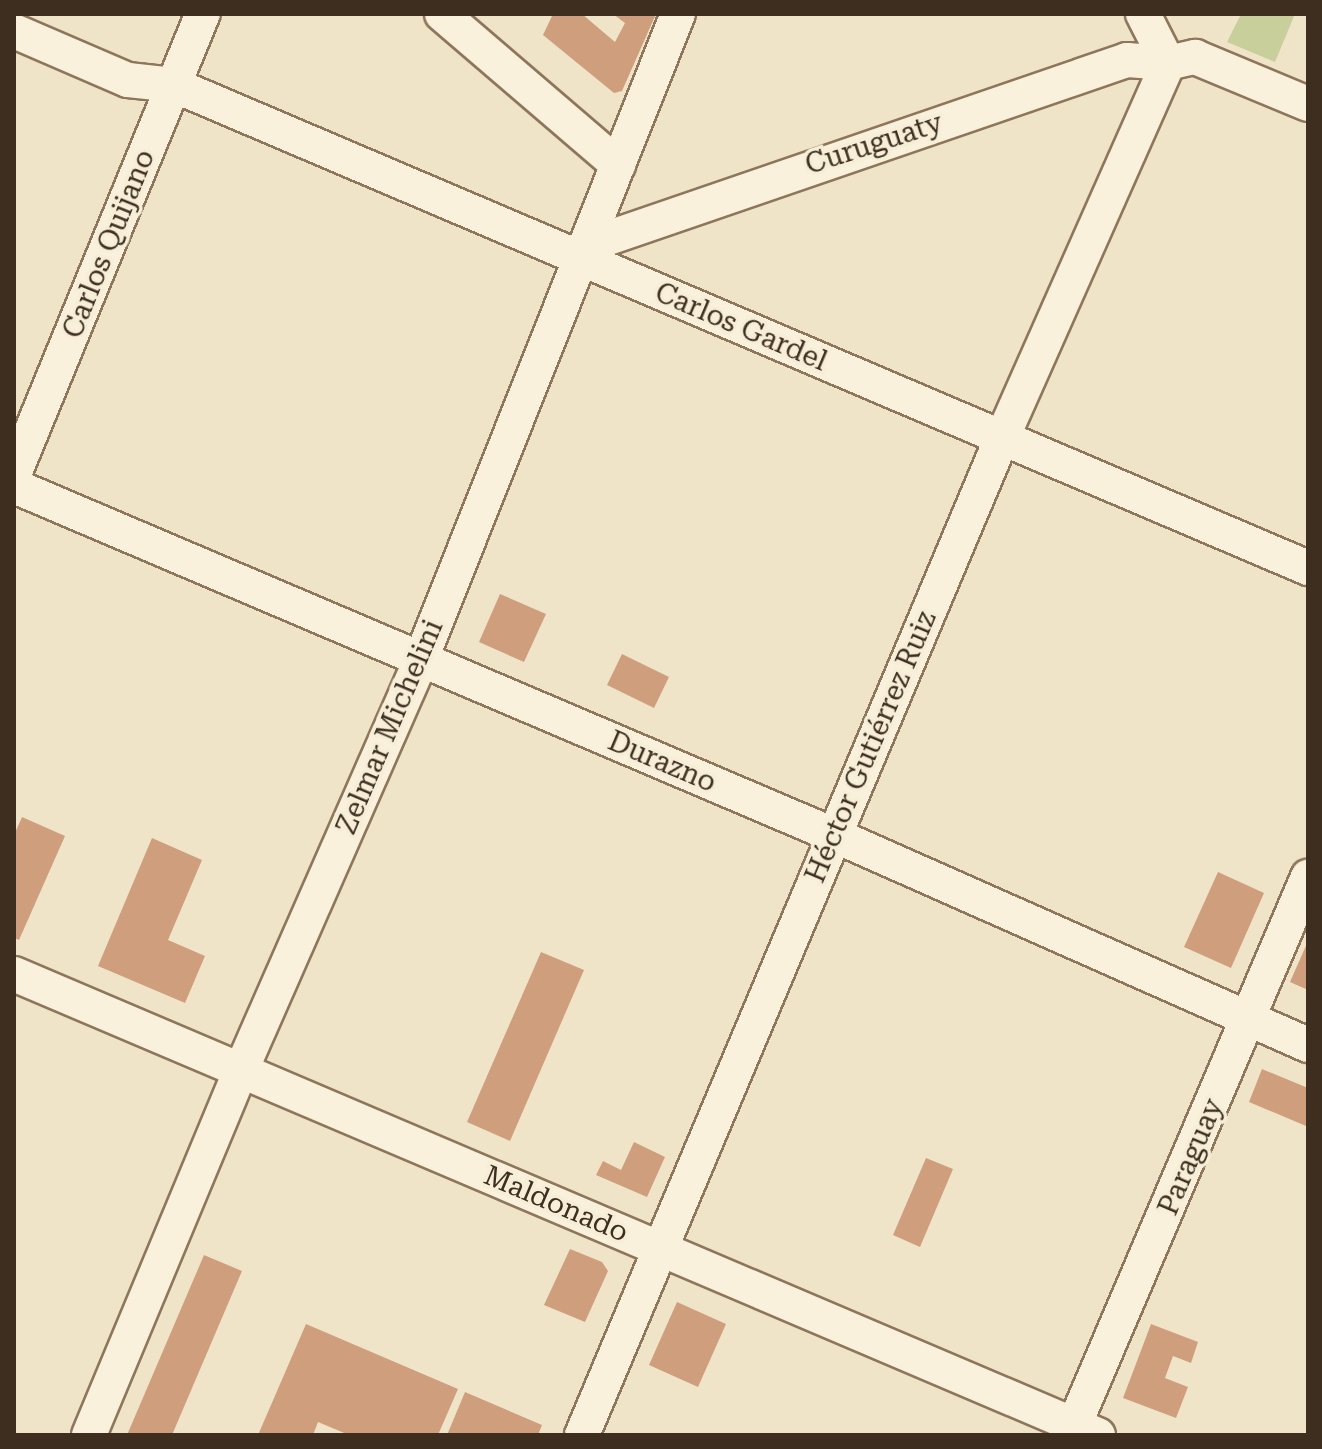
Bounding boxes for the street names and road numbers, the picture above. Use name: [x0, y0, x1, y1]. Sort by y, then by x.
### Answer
street label: Curuguaty: [801, 106, 947, 182]
street label: Carlos Quijano: [56, 145, 162, 343]
street label: Carlos Gardel: [650, 276, 832, 378]
street label: Héctor Gutiérrez Ruiz: [799, 606, 943, 888]
street label: Zelmar Michelini: [330, 615, 450, 839]
street label: Durazno: [603, 724, 721, 800]
street label: Paraguay: [1151, 1094, 1231, 1220]
street label: Maldonado: [479, 1159, 633, 1249]

